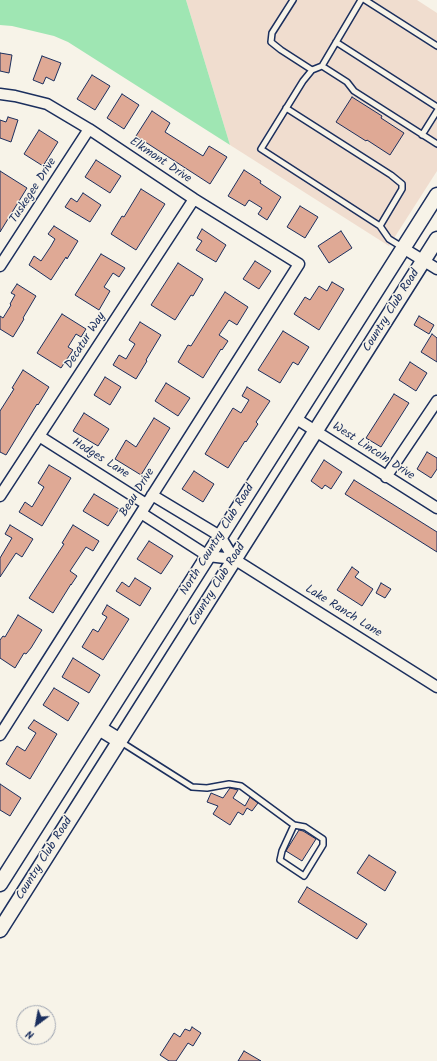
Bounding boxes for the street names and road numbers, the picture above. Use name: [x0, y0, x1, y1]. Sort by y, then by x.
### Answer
street label: Elkmont Drive: [126, 135, 194, 187]
street label: Tuskegee Drive: [8, 156, 60, 226]
street label: Country Club Road: [361, 267, 423, 355]
street label: Decatur Way: [63, 310, 109, 372]
street label: West Lincoln Drive: [329, 420, 417, 484]
street label: Hodges Lane: [69, 436, 131, 482]
street label: Beau Drive: [118, 466, 158, 520]
street label: North Country Club Road: [178, 482, 258, 598]
street label: Country Club Road: [187, 541, 249, 629]
street label: Lake Ranch Lane: [302, 583, 384, 641]
street label: Country Club Road: [14, 815, 76, 903]

